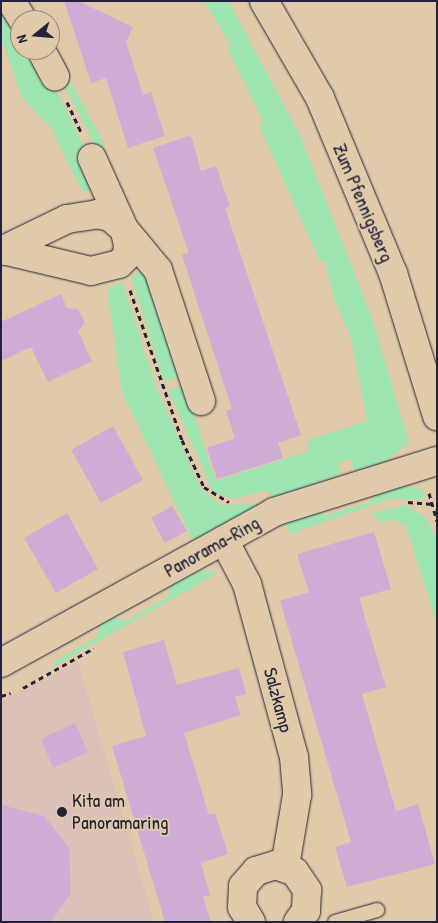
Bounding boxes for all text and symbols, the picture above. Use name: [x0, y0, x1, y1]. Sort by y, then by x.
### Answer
north arrow: [10, 10, 60, 60]
text: N: [11, 33, 31, 46]
street label: Zum Pfennigsberg: [328, 140, 398, 266]
street label: Panorama-Ring: [160, 511, 264, 583]
street label: Salzkamp: [258, 665, 298, 735]
place label: Kita am Panoramaring: [72, 790, 169, 834]
marker: Kita am Panoramaring: [56, 806, 68, 818]

